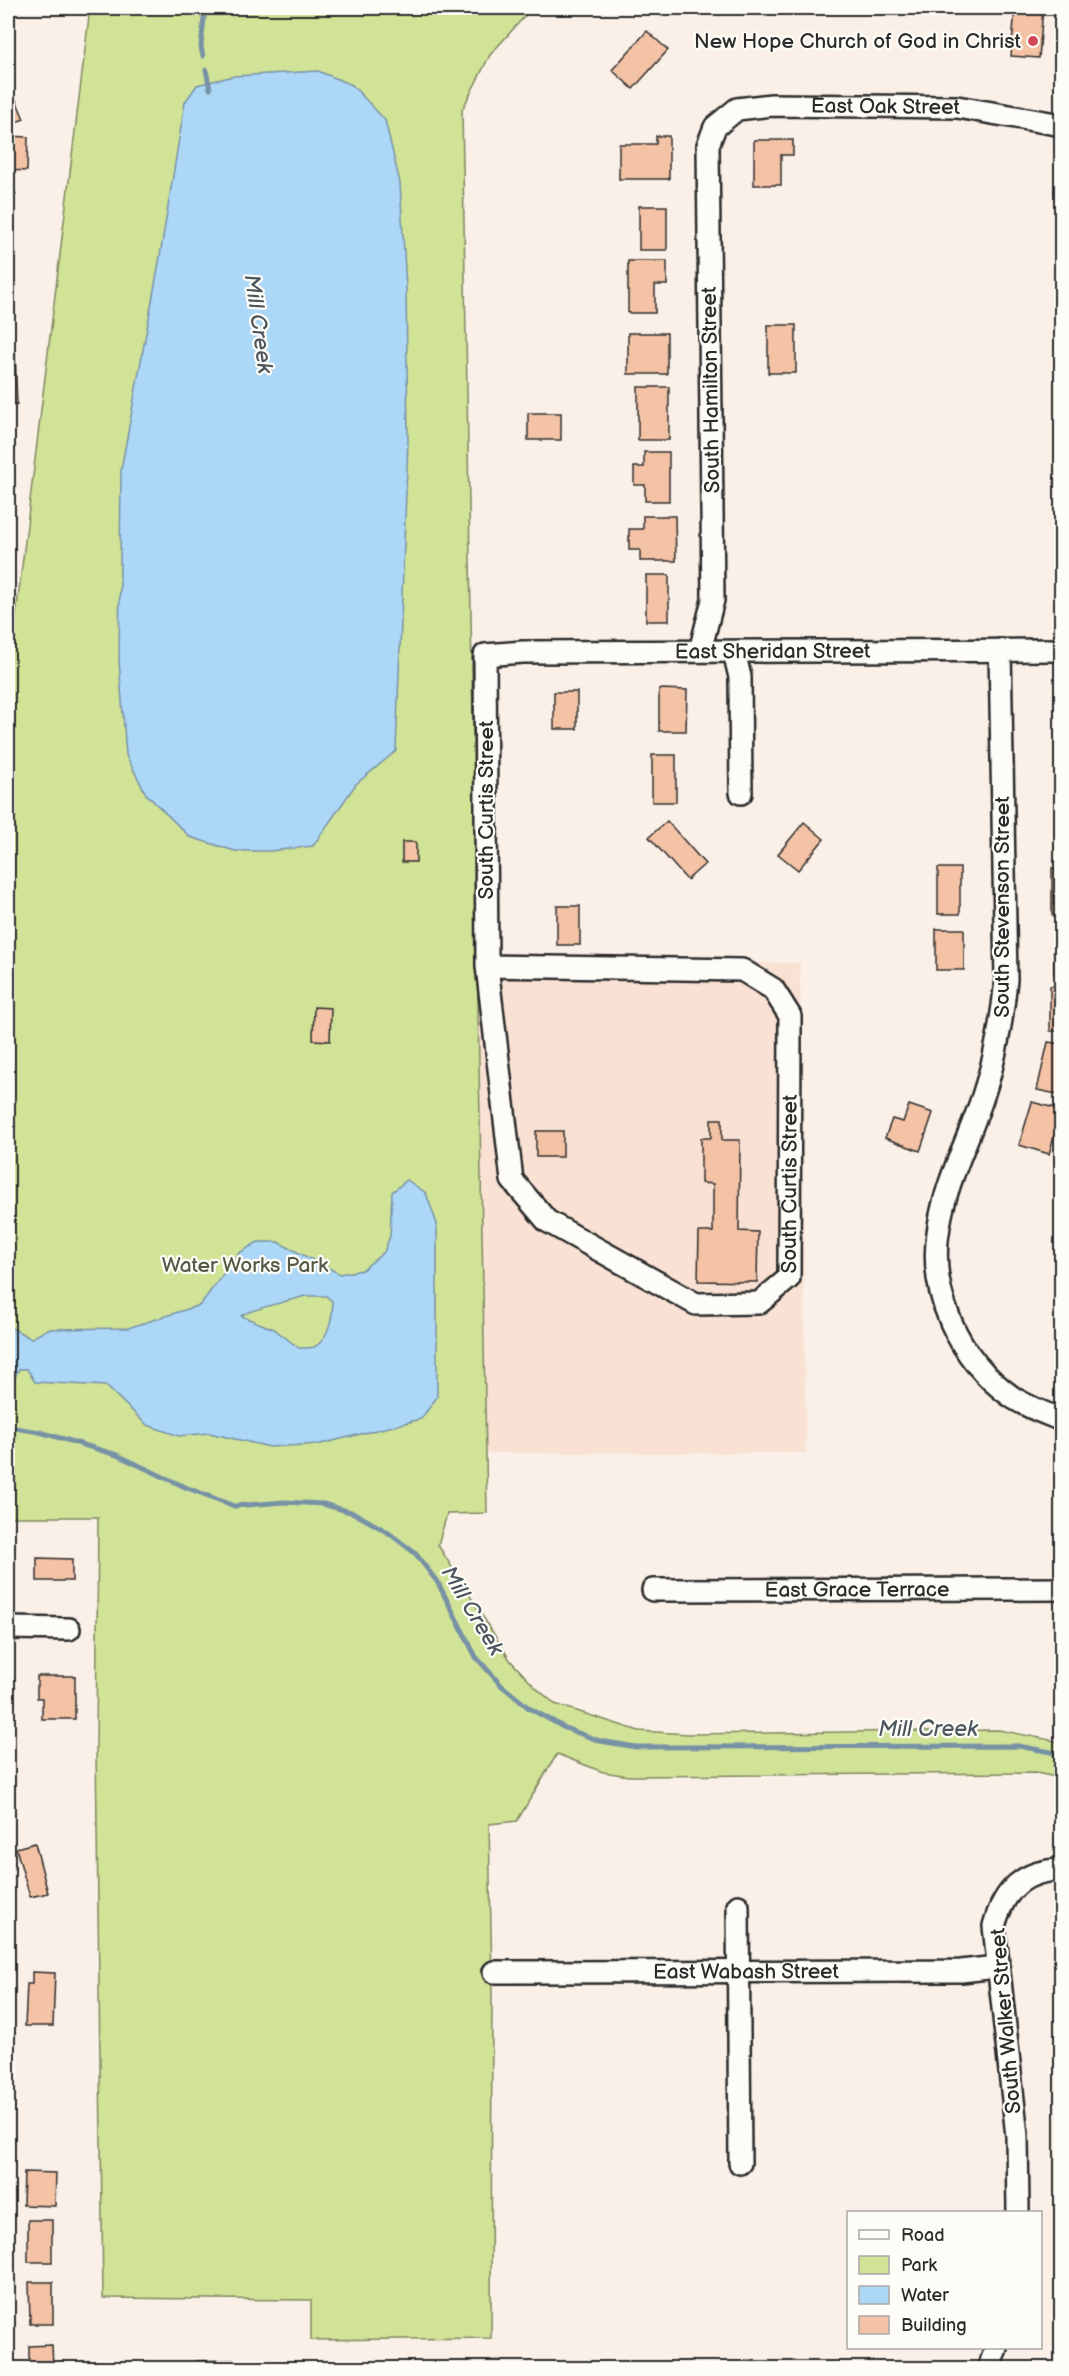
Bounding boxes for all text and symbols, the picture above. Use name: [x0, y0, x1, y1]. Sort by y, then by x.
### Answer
place label: New Hope Church of God in Christ: [694, 29, 1022, 54]
marker: New Hope Church of God in Christ: [1026, 34, 1040, 48]
street label: East Oak Street: [811, 93, 961, 120]
water label: Mill Creek: [238, 273, 278, 376]
street label: South Hamilton Street: [697, 286, 725, 493]
street label: East Sheridan Street: [675, 638, 871, 664]
street label: South Curtis Street: [474, 720, 499, 899]
street label: South Stevenson Street: [990, 796, 1015, 1018]
street label: South Curtis Street: [777, 1094, 802, 1274]
park label: Water Works Park: [162, 1253, 329, 1278]
water label: Mill Creek: [435, 1561, 510, 1662]
street label: East Grace Terrace: [765, 1577, 949, 1602]
water label: Mill Creek: [878, 1716, 979, 1743]
street label: South Walker Street: [985, 1927, 1027, 2115]
street label: East Wabash Street: [653, 1959, 840, 1984]
legend: [847, 2211, 1042, 2349]
text: Road: [901, 2225, 945, 2246]
text: Park: [901, 2255, 937, 2276]
text: Water: [901, 2285, 949, 2306]
text: Building: [901, 2315, 967, 2336]

